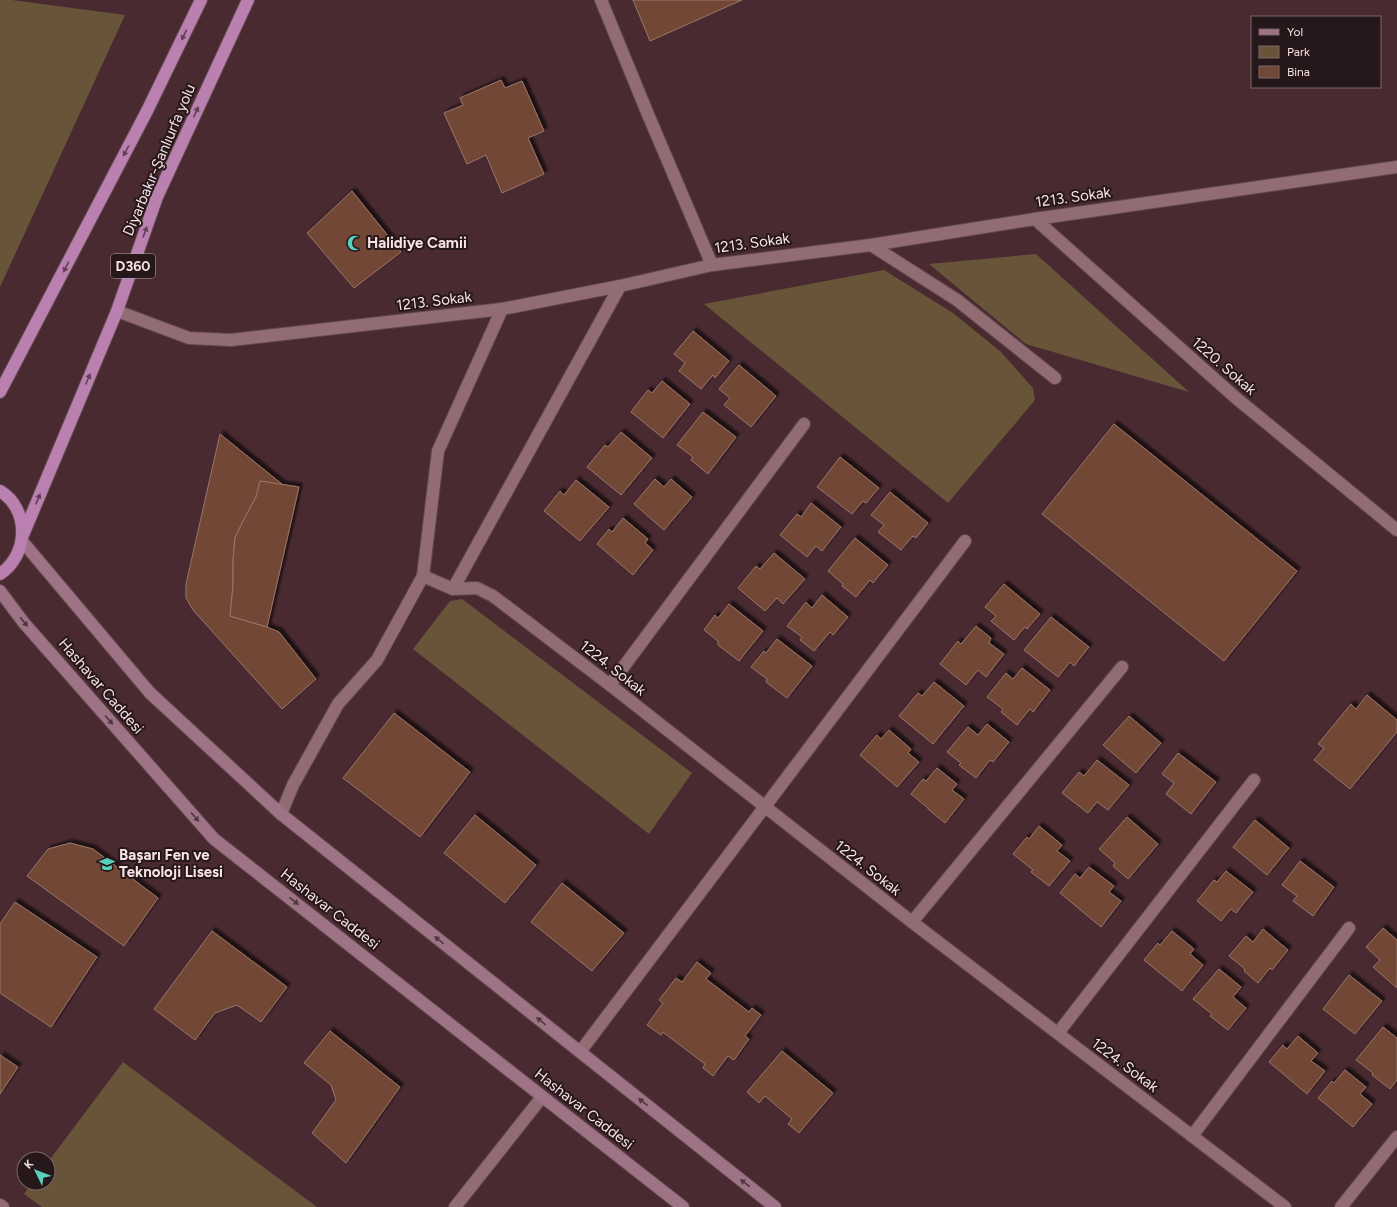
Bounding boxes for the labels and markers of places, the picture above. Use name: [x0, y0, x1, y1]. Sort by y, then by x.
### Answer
mosque icon: Halidiye Camii: [346, 234, 364, 252]
place label: Halidiye Camii: [367, 234, 467, 252]
place label: Başarı Fen ve Teknoloji Lisesi: [119, 846, 223, 881]
school or university icon: Başarı Fen ve Teknoloji Lisesi: [98, 855, 116, 873]

